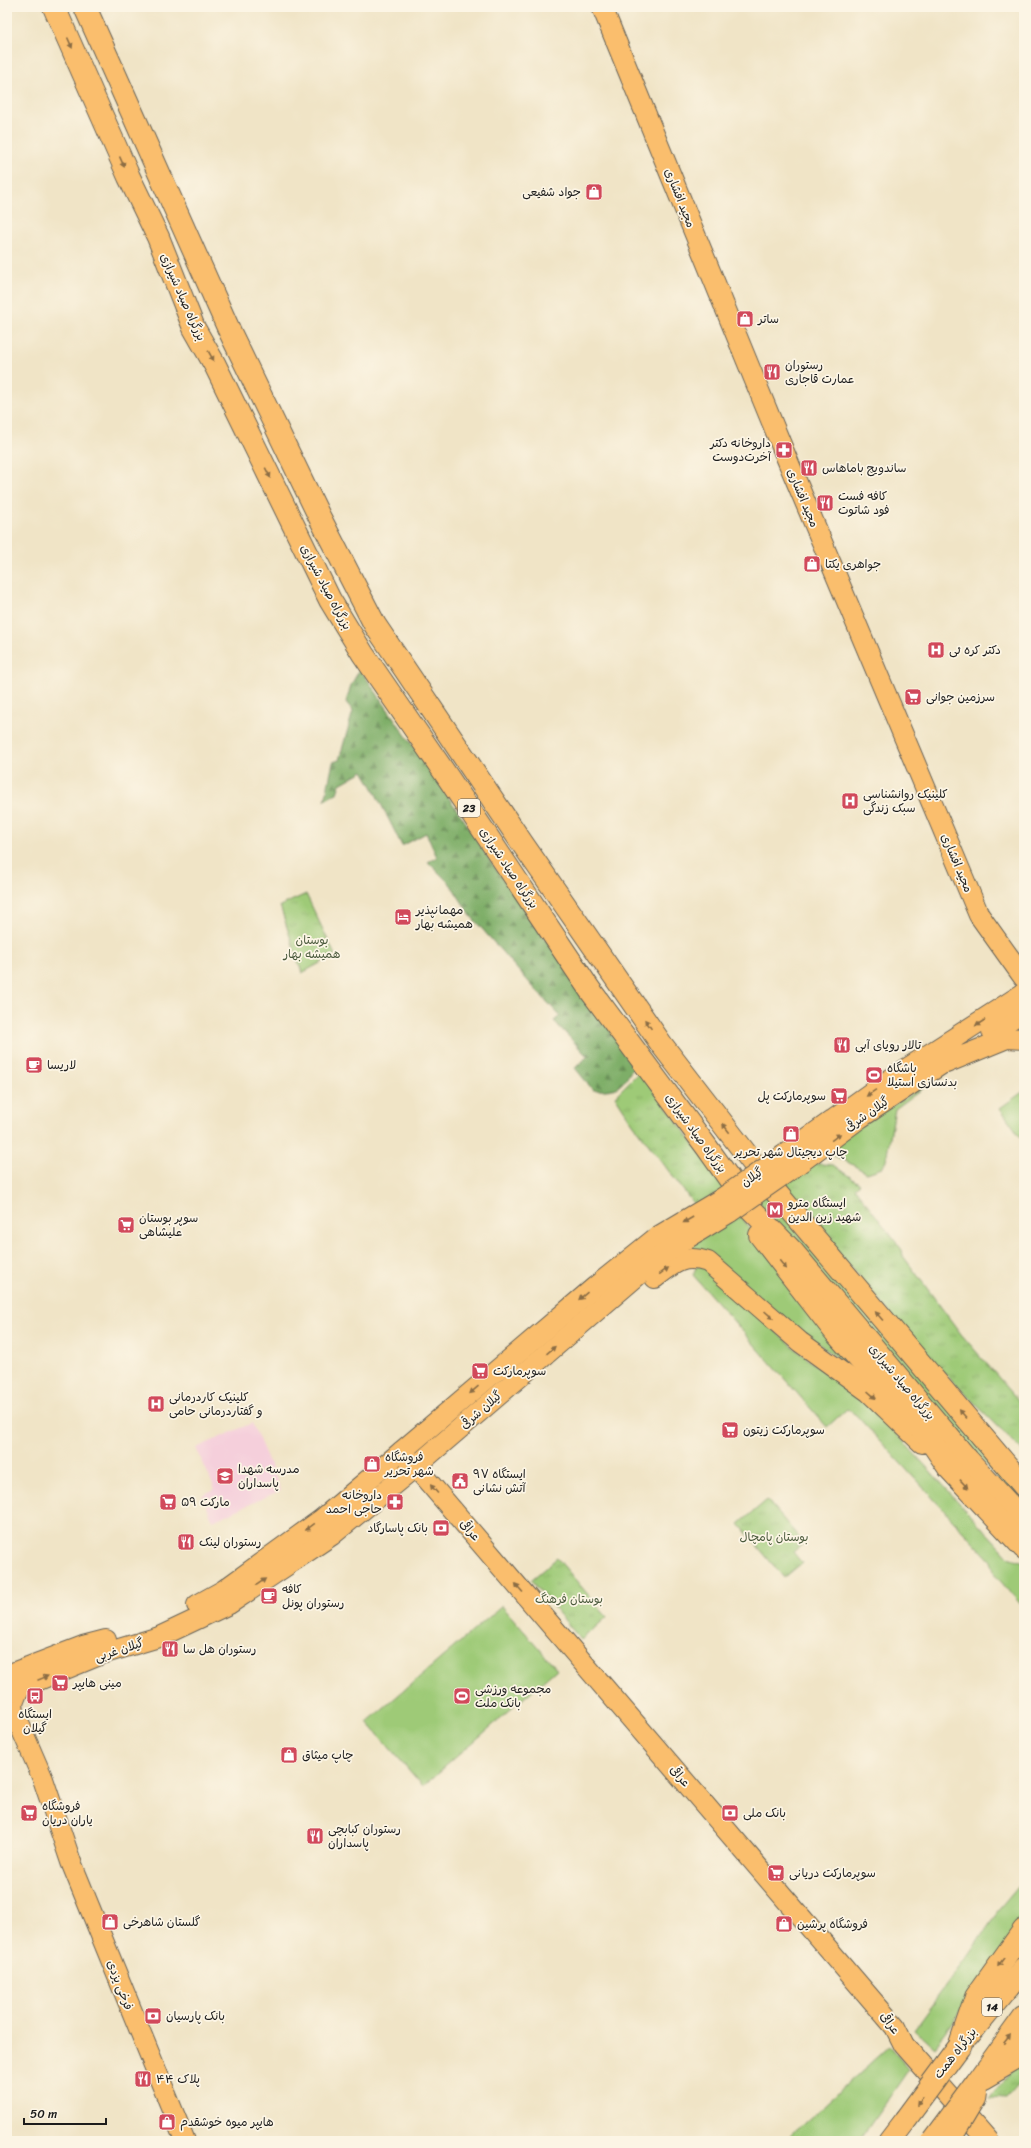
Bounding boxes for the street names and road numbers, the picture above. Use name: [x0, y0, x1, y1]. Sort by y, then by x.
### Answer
street label: مجید افشاری: [658, 165, 702, 231]
street label: بزرگراه صیاد شیرازی: [154, 249, 212, 345]
street label: مجید افشاری: [781, 465, 825, 531]
street label: بزرگراه صیاد شیرازی: [294, 540, 358, 634]
road number: 23: [458, 799, 480, 817]
street label: بزرگراه صیاد شیرازی: [473, 823, 545, 913]
street label: مجید افشاری: [935, 830, 979, 896]
street label: بزرگراه صیاد شیرازی: [659, 1088, 733, 1178]
street label: گیلان شرقی: [840, 1090, 894, 1138]
street label: گیلان: [736, 1161, 768, 1193]
street label: بزرگراه صیاد شیرازی: [863, 1339, 941, 1425]
street label: گیلان شرقی: [455, 1385, 507, 1435]
street label: عراقی: [454, 1514, 486, 1546]
street label: گیلان غربی: [92, 1632, 146, 1668]
street label: عراقی: [664, 1760, 696, 1792]
street label: فرخی یزدی: [100, 1957, 140, 2013]
road number: 14: [982, 1998, 1002, 2016]
street label: عراقی: [874, 2007, 906, 2039]
street label: بزرگراه همت: [928, 2022, 982, 2084]

